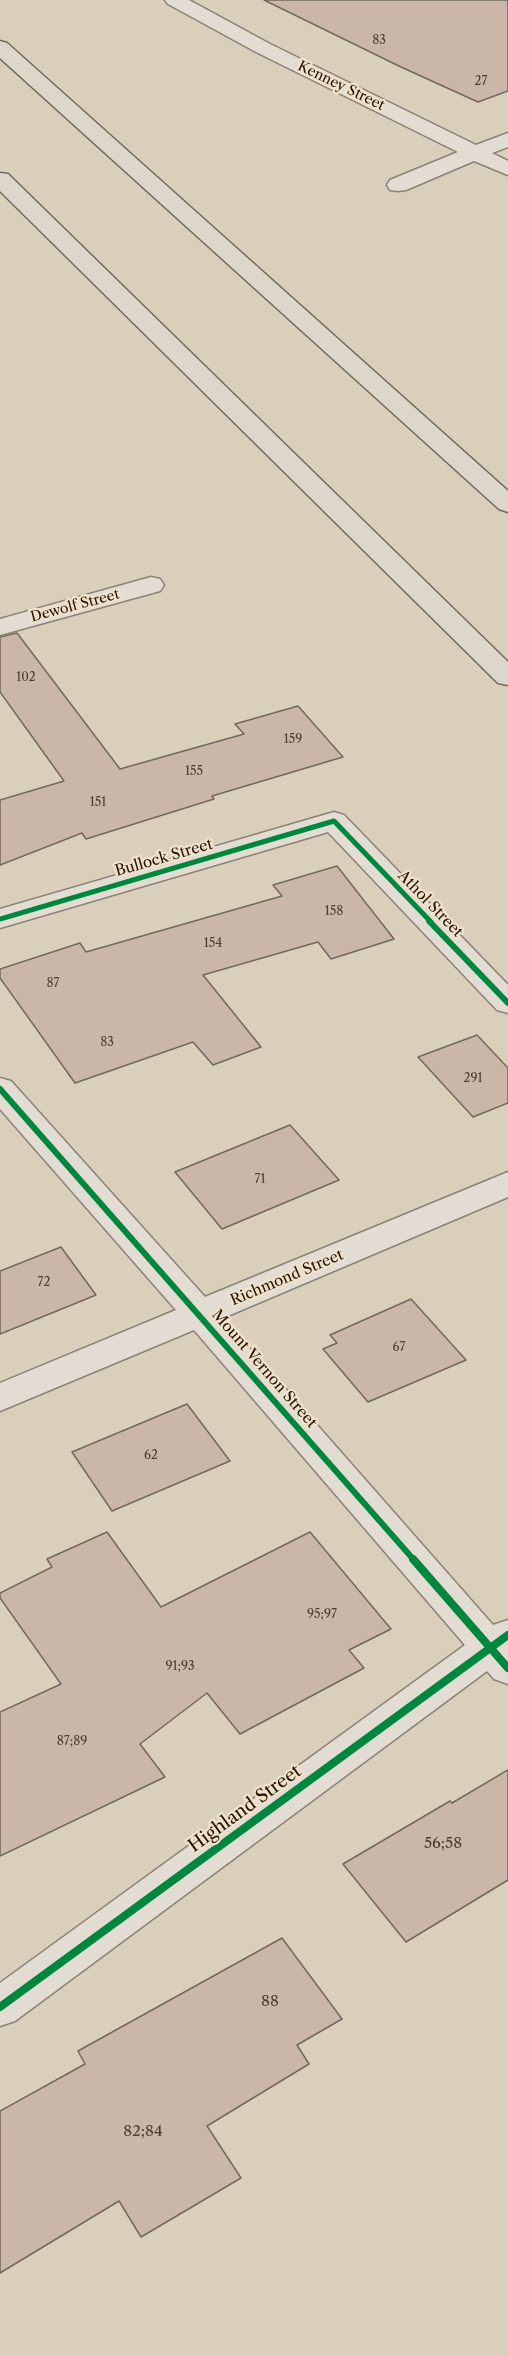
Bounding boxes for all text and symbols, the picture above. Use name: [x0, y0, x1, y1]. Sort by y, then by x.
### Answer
house number: 83: [372, 34, 386, 48]
street label: Kenney Street: [295, 58, 387, 114]
house number: 27: [475, 75, 487, 89]
street label: Dewolf Street: [29, 586, 121, 626]
house number: 102: [16, 671, 36, 685]
house number: 159: [284, 733, 302, 747]
house number: 155: [185, 765, 203, 779]
house number: 151: [90, 796, 106, 810]
street label: Bullock Street: [113, 835, 215, 881]
street label: Athol Street: [394, 867, 466, 941]
house number: 158: [325, 905, 343, 919]
house number: 154: [204, 937, 222, 951]
house number: 87: [46, 977, 60, 991]
house number: 83: [100, 1036, 114, 1050]
house number: 291: [464, 1072, 482, 1086]
house number: 71: [255, 1173, 265, 1187]
street label: Richmond Street: [228, 1246, 346, 1310]
house number: 72: [38, 1276, 50, 1290]
street label: Mount Vernon Street: [208, 1306, 320, 1432]
house number: 67: [393, 1341, 405, 1355]
house number: 62: [144, 1449, 158, 1463]
house number: 95;97: [307, 1608, 337, 1622]
house number: 91;93: [165, 1660, 195, 1674]
house number: 87;89: [57, 1735, 87, 1749]
street label: Highland Street: [184, 1761, 306, 1857]
house number: 56;58: [424, 1835, 462, 1853]
house number: 88: [261, 1993, 279, 2011]
house number: 82;84: [123, 2123, 163, 2141]

